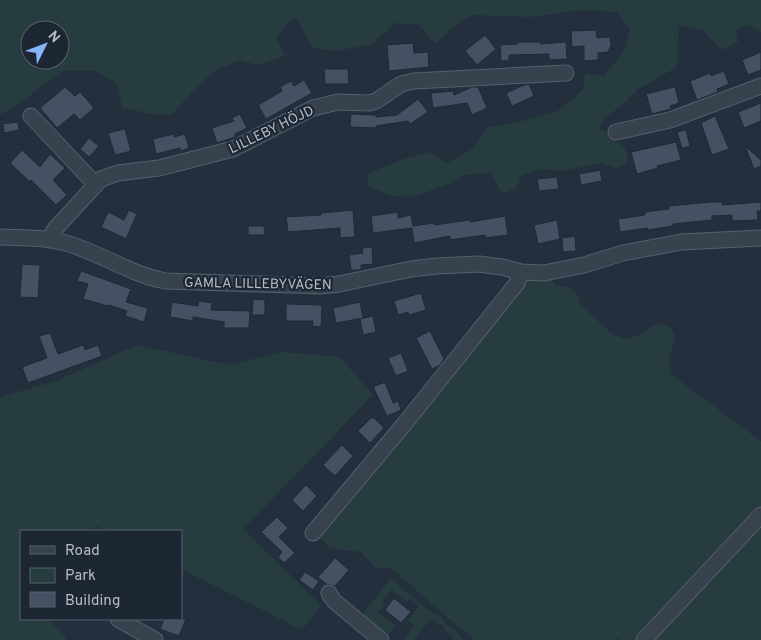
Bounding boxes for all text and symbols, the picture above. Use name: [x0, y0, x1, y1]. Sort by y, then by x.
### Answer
north arrow: [20, 20, 70, 70]
text: N: [44, 28, 63, 47]
street label: LILLEBY HÖJD: [226, 102, 317, 158]
street label: GAMLA LILLEBYVÄGEN: [184, 274, 332, 294]
legend: [20, 530, 182, 620]
text: Road: [65, 542, 100, 561]
text: Park: [65, 567, 96, 586]
text: Building: [65, 592, 120, 611]

